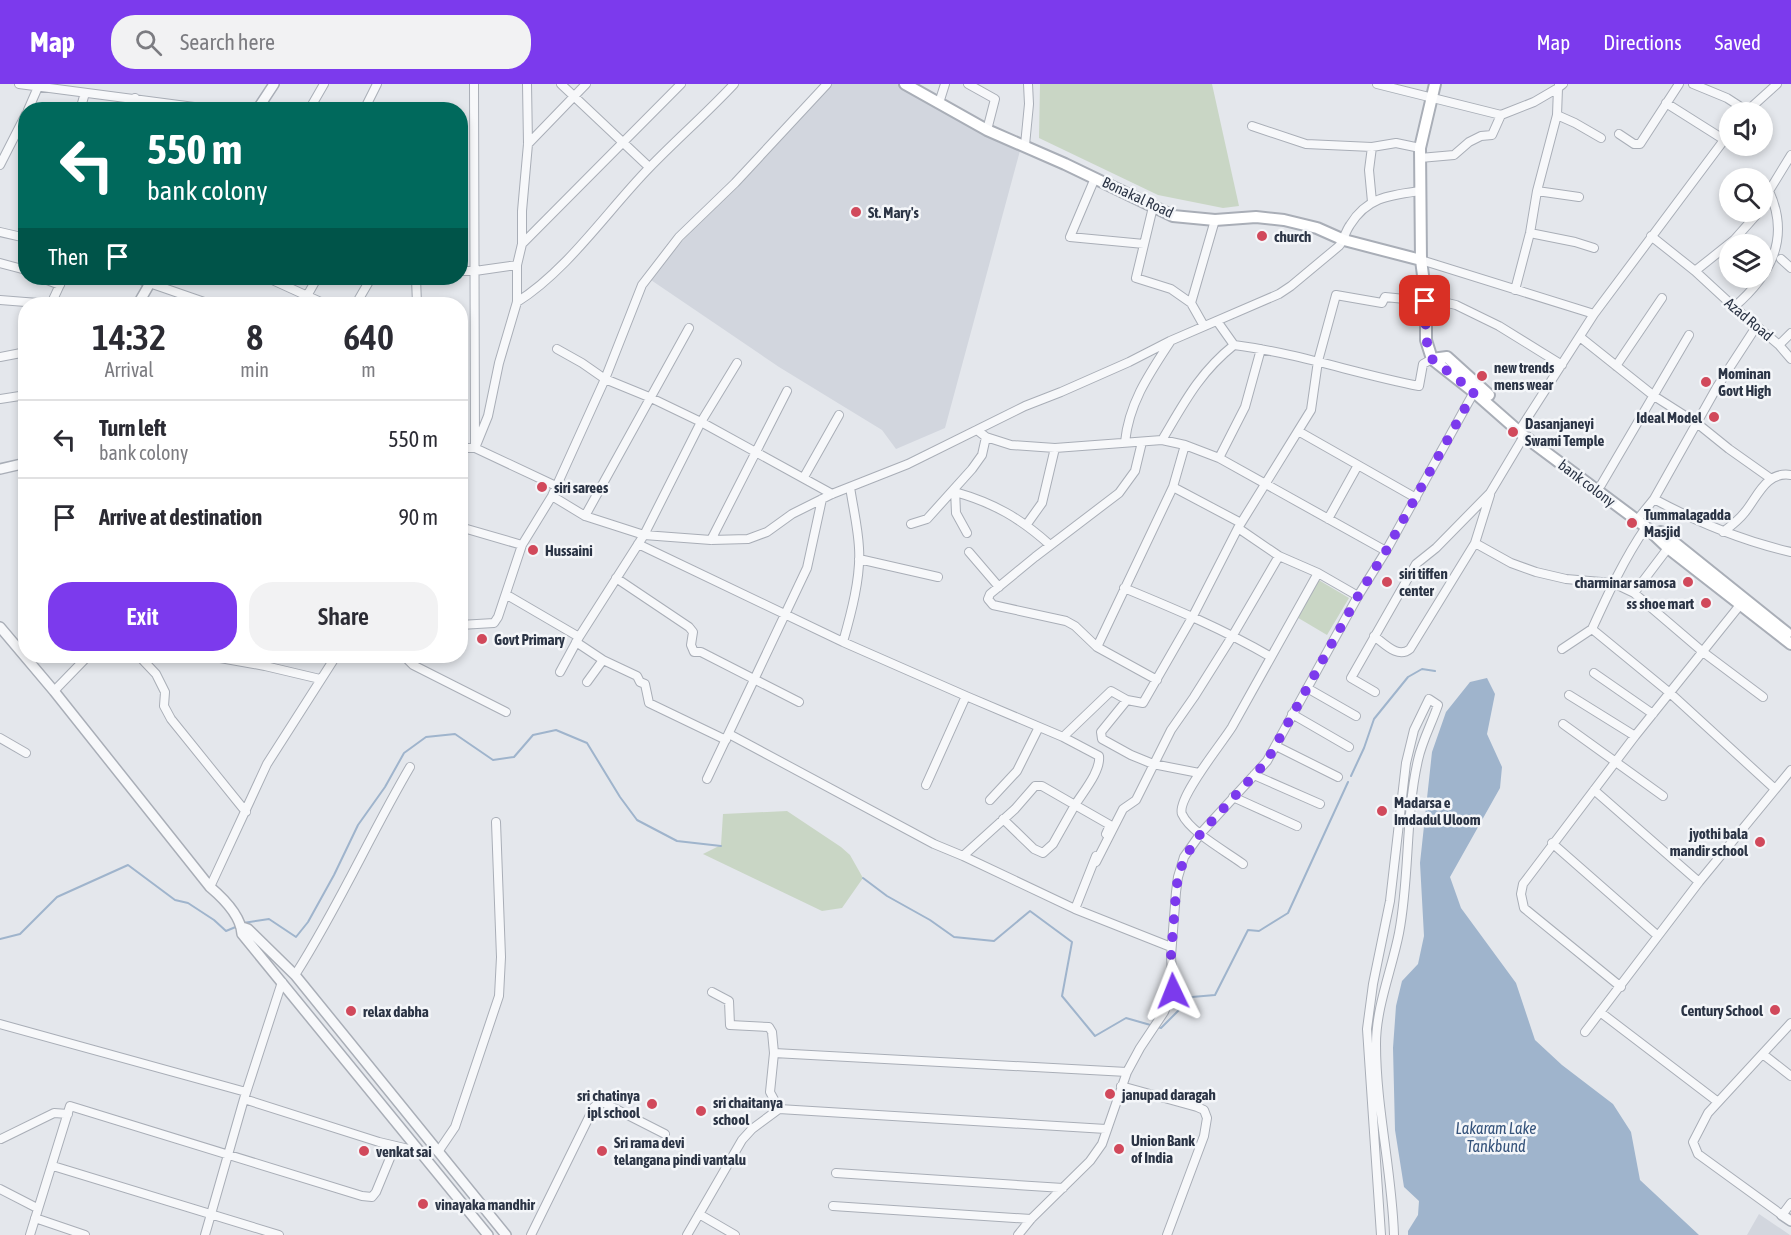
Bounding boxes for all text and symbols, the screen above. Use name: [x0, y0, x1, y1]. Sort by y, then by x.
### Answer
search box: [111, 15, 531, 69]
text: Map: [30, 26, 75, 58]
icon: search: [132, 26, 165, 59]
text: Search here: [180, 29, 275, 55]
text: Map: [1536, 30, 1570, 54]
text: Directions: [1603, 30, 1682, 54]
text: Saved: [1715, 30, 1761, 54]
map controls: [1719, 102, 1773, 288]
button: sound: [1719, 102, 1773, 156]
text: 550 m: [147, 125, 242, 173]
icon: left: [48, 126, 126, 204]
button: search: [1719, 168, 1773, 222]
street label: Bonakal Road: [1100, 173, 1176, 221]
text: bank colony: [147, 175, 268, 206]
place label: St. Mary's: [868, 204, 919, 221]
marker: St. Mary's: [849, 205, 863, 219]
place label: church: [1274, 228, 1311, 245]
marker: church: [1255, 229, 1269, 243]
button: layers: [1719, 234, 1773, 288]
icon: arrive: [101, 240, 134, 273]
text: Then: [48, 244, 89, 270]
pin: [1399, 275, 1450, 326]
icon: arrive: [1408, 284, 1441, 317]
street label: Azad Road: [1722, 294, 1776, 344]
text: 14:32: [92, 316, 166, 358]
text: 8: [246, 316, 263, 358]
text: 640: [343, 316, 394, 358]
text: Arrival: [105, 358, 154, 381]
text: min: [240, 358, 269, 381]
text: m: [361, 358, 376, 381]
place label: new trends mens wear: [1494, 359, 1555, 393]
place label: Mominan Govt High: [1718, 365, 1771, 399]
marker: new trends mens wear: [1475, 369, 1489, 383]
marker: Mominan Govt High: [1699, 375, 1713, 389]
place label: Ideal Model: [1636, 409, 1703, 426]
marker: Ideal Model: [1707, 410, 1721, 424]
text: Turn left: [99, 415, 166, 441]
place label: Dasanjaneyi Swami Temple: [1525, 415, 1604, 449]
icon: left: [48, 423, 81, 456]
marker: Dasanjaneyi Swami Temple: [1506, 425, 1520, 439]
text: 550 m: [388, 426, 438, 452]
text: bank colony: [99, 441, 188, 464]
street label: bank colony: [1555, 456, 1619, 510]
place label: siri sarees: [554, 479, 609, 496]
marker: siri sarees: [535, 480, 549, 494]
icon: arrive: [48, 501, 81, 534]
text: Arrive at destination: [99, 504, 262, 530]
text: 90 m: [398, 504, 438, 530]
place label: Tummalagadda Masjid: [1644, 506, 1731, 540]
marker: Tummalagadda Masjid: [1625, 516, 1639, 530]
place label: Hussaini: [545, 542, 593, 559]
marker: Hussaini: [526, 543, 540, 557]
place label: siri tiffen center: [1399, 565, 1448, 599]
place label: charminar samosa: [1574, 574, 1676, 591]
marker: siri tiffen center: [1380, 575, 1394, 589]
marker: charminar samosa: [1681, 575, 1695, 589]
button: Exit: [48, 582, 237, 651]
button: Share: [249, 582, 438, 651]
place label: ss shoe mart: [1626, 595, 1695, 612]
marker: ss shoe mart: [1699, 596, 1713, 610]
place label: Govt Primary: [494, 631, 566, 648]
marker: Govt Primary: [475, 632, 489, 646]
place label: Madarsa e Imdadul Uloom: [1394, 794, 1481, 828]
marker: Madarsa e Imdadul Uloom: [1375, 804, 1389, 818]
place label: jyothi bala mandir school: [1670, 825, 1749, 859]
marker: jyothi bala mandir school: [1753, 835, 1767, 849]
position arrow: [1141, 959, 1205, 1023]
place label: Century School: [1681, 1002, 1764, 1019]
place label: relax dabha: [363, 1003, 429, 1020]
marker: Century School: [1768, 1003, 1782, 1017]
marker: relax dabha: [344, 1004, 358, 1018]
place label: janupad daragah: [1121, 1086, 1216, 1103]
place label: sri chatinya ipl school: [577, 1087, 641, 1121]
marker: janupad daragah: [1103, 1087, 1117, 1101]
place label: sri chaitanya school: [713, 1094, 783, 1128]
marker: sri chatinya ipl school: [645, 1097, 659, 1111]
marker: sri chaitanya school: [694, 1104, 708, 1118]
water label: Lakaram Lake Tankbund: [1456, 1119, 1536, 1155]
place label: Union Bank of India: [1131, 1132, 1195, 1166]
place label: Sri rama devi telangana pindi vantalu: [613, 1134, 746, 1168]
marker: Union Bank of India: [1112, 1142, 1126, 1156]
place label: venkat sai: [376, 1143, 432, 1160]
marker: venkat sai: [357, 1144, 371, 1158]
marker: Sri rama devi telangana pindi vantalu: [595, 1144, 609, 1158]
place label: vinayaka mandhir: [435, 1196, 535, 1213]
marker: vinayaka mandhir: [416, 1197, 430, 1211]

